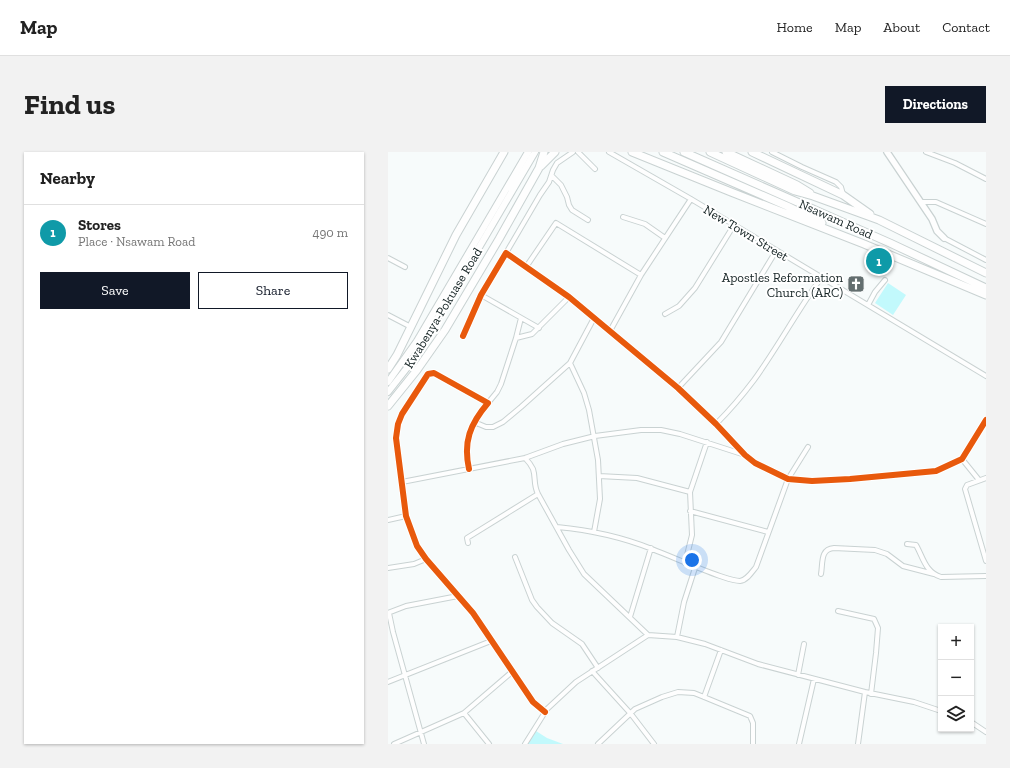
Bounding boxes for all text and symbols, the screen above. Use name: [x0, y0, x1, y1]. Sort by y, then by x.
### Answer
text: Map: [20, 16, 57, 39]
text: Home: [777, 19, 813, 36]
text: Map: [835, 19, 861, 36]
text: About: [883, 19, 920, 36]
text: Contact: [942, 19, 990, 36]
button: Directions: [885, 86, 986, 123]
text: Find us: [24, 88, 115, 121]
text: Nearby: [40, 168, 95, 188]
street label: Nsawam Road: [797, 196, 875, 242]
street label: New Town Street: [701, 202, 791, 264]
text: Stores: [78, 216, 121, 234]
text: 1: [50, 225, 56, 240]
text: 490 m: [312, 225, 348, 240]
text: Place · Nsawam Road: [78, 234, 195, 249]
street label: Kwabenya-Pokuase Road: [401, 245, 485, 371]
pin: 1: [866, 246, 892, 276]
place label: Apostles Reformation Church (ARC): [722, 270, 844, 300]
button: Save: [40, 272, 190, 309]
button: Share: [198, 272, 348, 309]
church icon: Apostles Reformation Church (ARC): [846, 274, 866, 294]
your location: [682, 550, 702, 570]
map controls: [938, 624, 974, 732]
button: +: [938, 624, 974, 660]
button: −: [938, 660, 974, 696]
button: layers: [938, 696, 974, 732]

